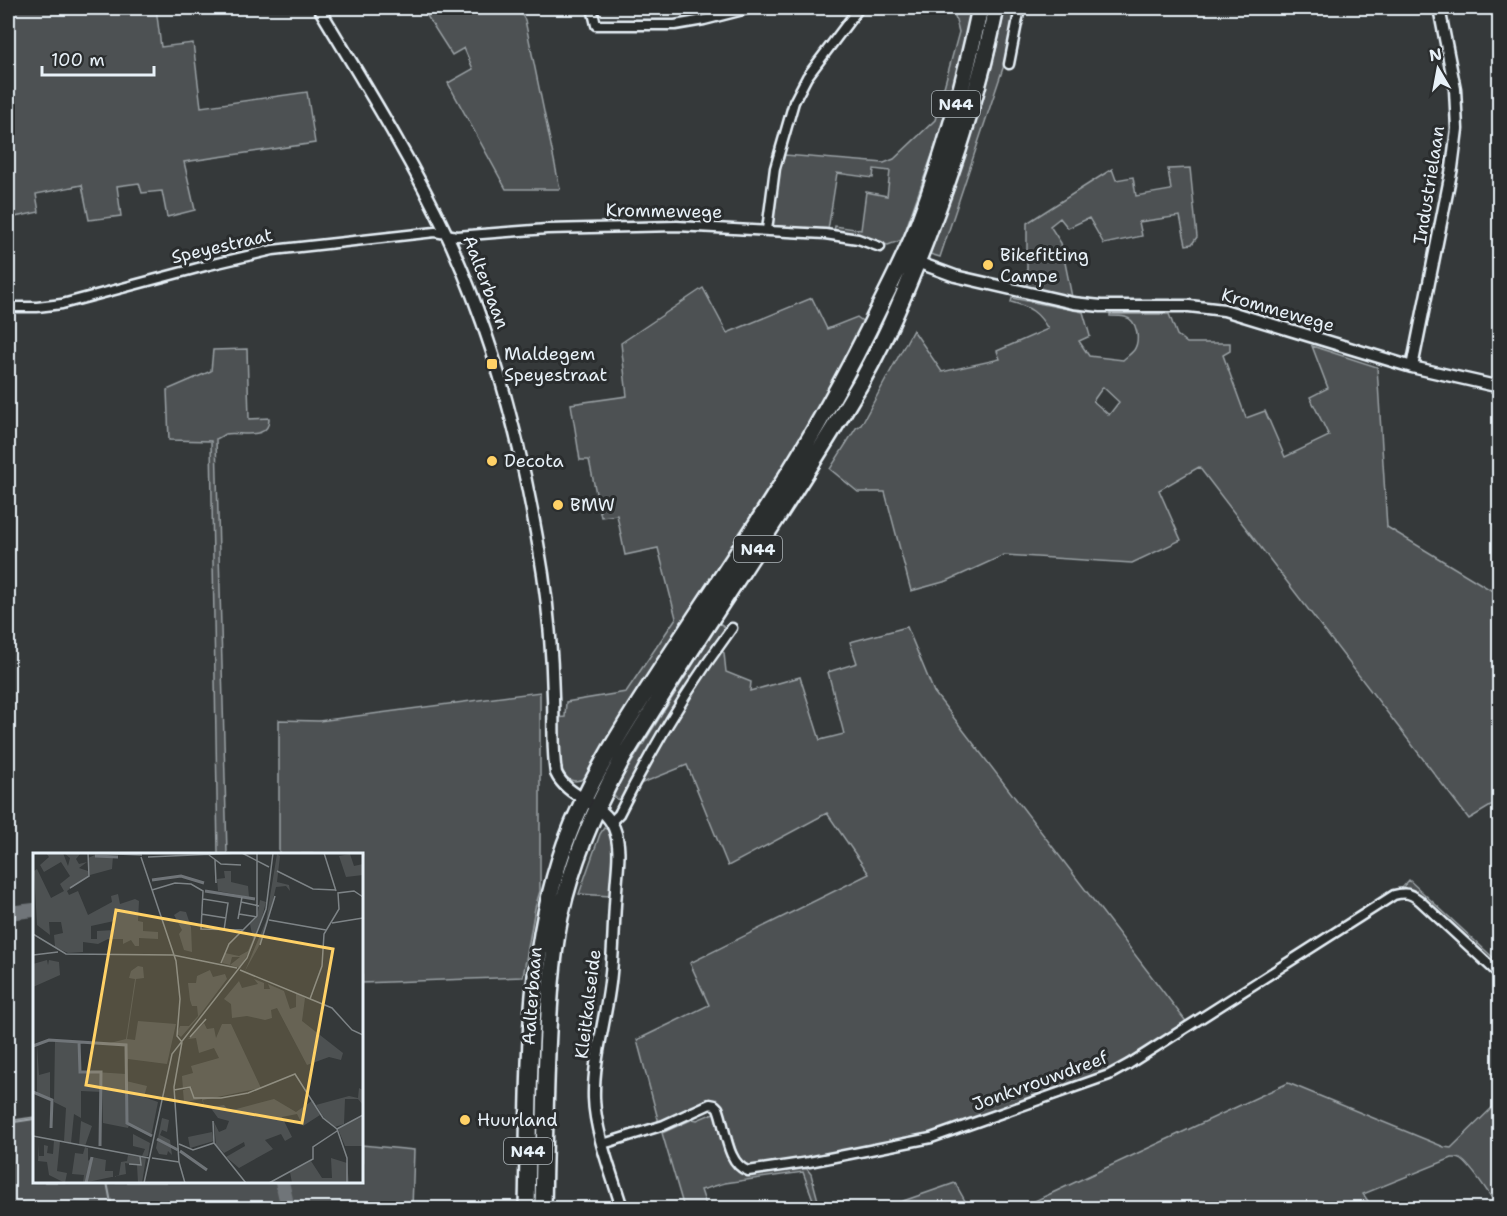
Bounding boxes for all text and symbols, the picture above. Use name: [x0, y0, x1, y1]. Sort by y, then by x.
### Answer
scale bar: [42, 39, 154, 77]
north arrow: [1408, 39, 1468, 99]
text: N: [1427, 43, 1444, 66]
text: 100 m: [51, 48, 105, 72]
road number: N44: [932, 91, 980, 117]
street label: Industrielaan: [1408, 124, 1450, 246]
street label: Krommewege: [605, 198, 723, 224]
street label: Speyestraat: [169, 223, 275, 269]
street label: Aalterbaan: [457, 232, 515, 332]
place label: Bikefitting Campe: [1000, 243, 1089, 288]
marker: Bikefitting Campe: [981, 258, 995, 272]
street label: Krommewege: [1219, 282, 1337, 338]
place label: Maldegem Speyestraat: [504, 342, 608, 387]
marker: Maldegem Speyestraat: [485, 357, 499, 371]
place label: Decota: [504, 449, 564, 473]
marker: Decota: [485, 454, 499, 468]
place label: BMW: [570, 493, 615, 517]
marker: BMW: [551, 498, 565, 512]
road number: N44: [734, 536, 782, 562]
inset map: [33, 853, 363, 1183]
street label: Aalterbaan: [517, 946, 547, 1046]
street label: Kleitkalseide: [569, 948, 607, 1060]
street label: Jonkvrouwdreef: [969, 1045, 1111, 1117]
place label: Huurland: [477, 1108, 558, 1132]
marker: Huurland: [458, 1113, 472, 1127]
road number: N44: [504, 1138, 552, 1164]

